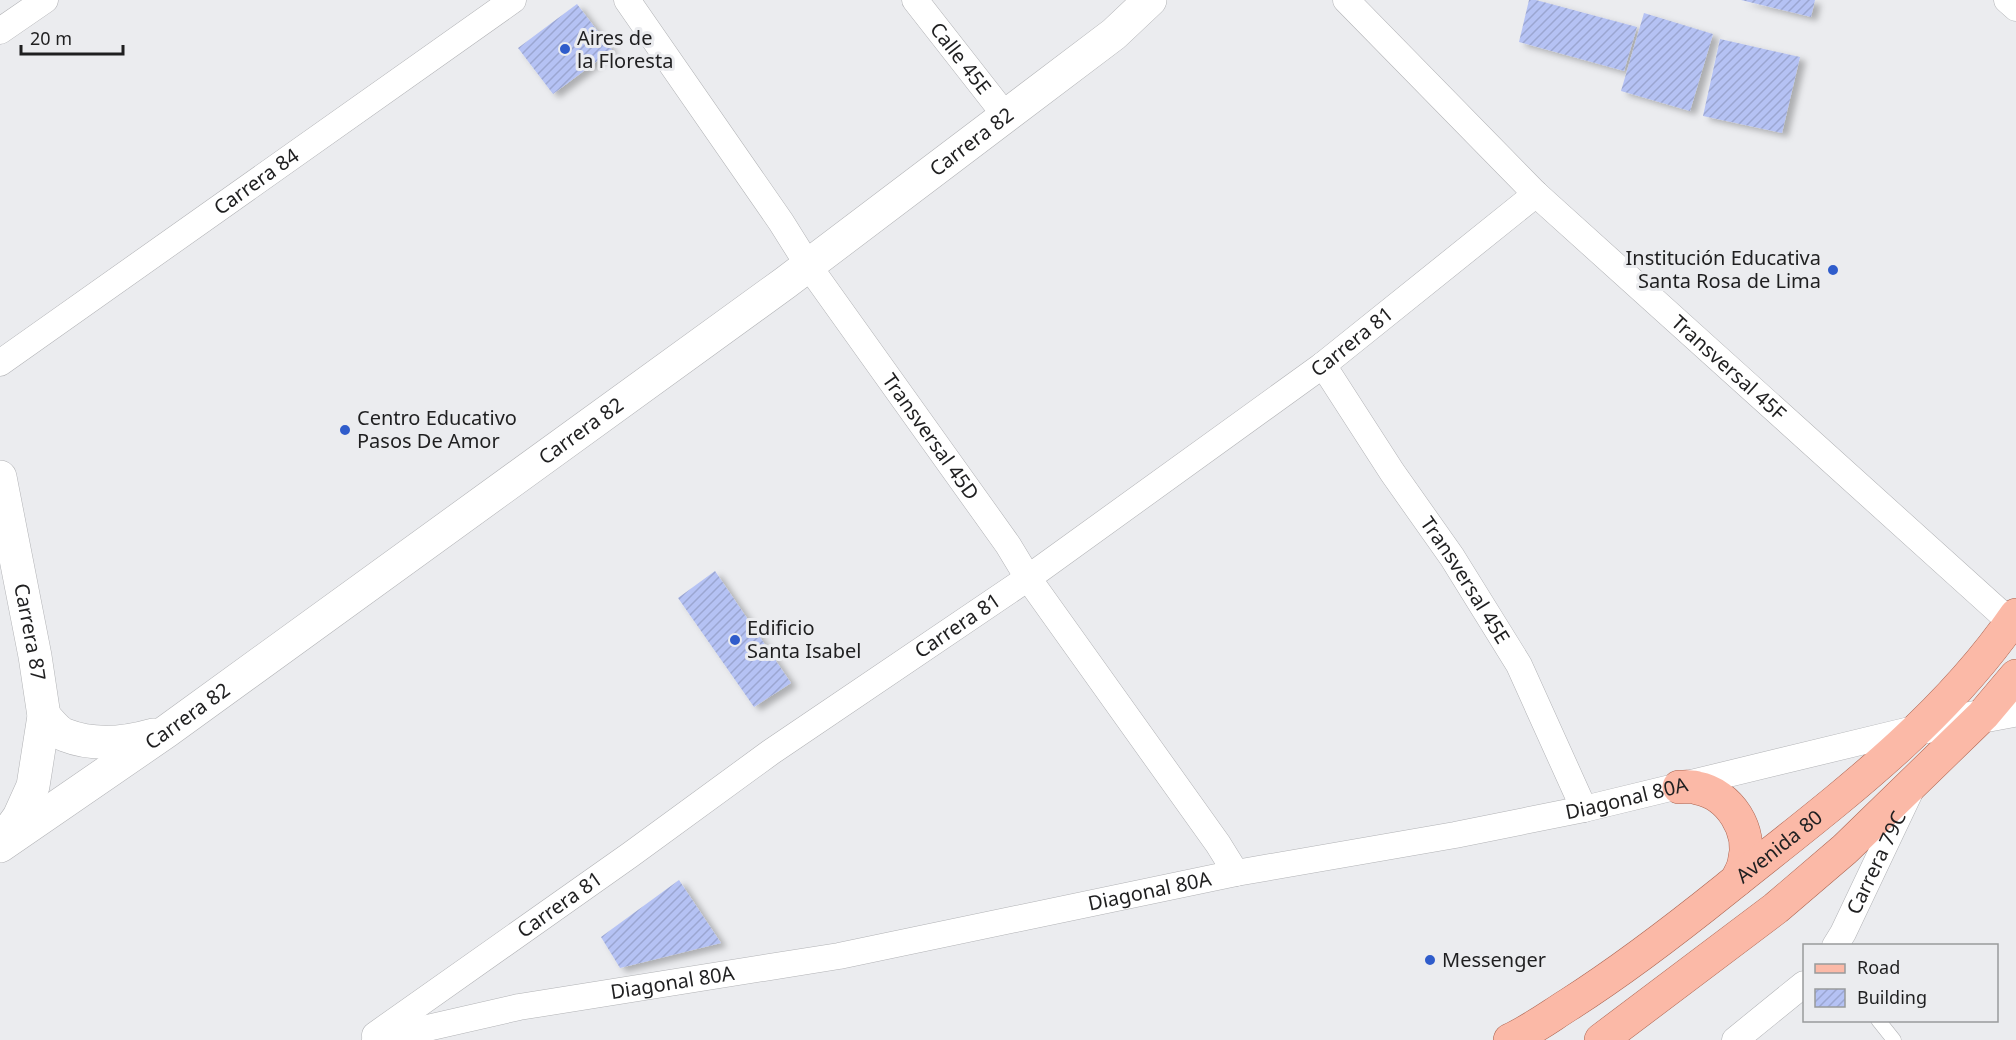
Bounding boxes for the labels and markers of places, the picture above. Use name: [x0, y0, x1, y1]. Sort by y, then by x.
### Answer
place label: Aires de la Floresta: [577, 24, 673, 74]
marker: Aires de la Floresta: [558, 42, 572, 56]
place label: Institución Educativa Santa Rosa de Lima: [1626, 244, 1821, 294]
marker: Institución Educativa Santa Rosa de Lima: [1826, 263, 1840, 277]
place label: Centro Educativo Pasos De Amor: [357, 404, 517, 454]
marker: Centro Educativo Pasos De Amor: [338, 423, 352, 437]
place label: Edificio Santa Isabel: [747, 614, 862, 664]
marker: Edificio Santa Isabel: [728, 633, 742, 647]
place label: Messenger: [1442, 946, 1546, 973]
marker: Messenger: [1423, 953, 1437, 967]

